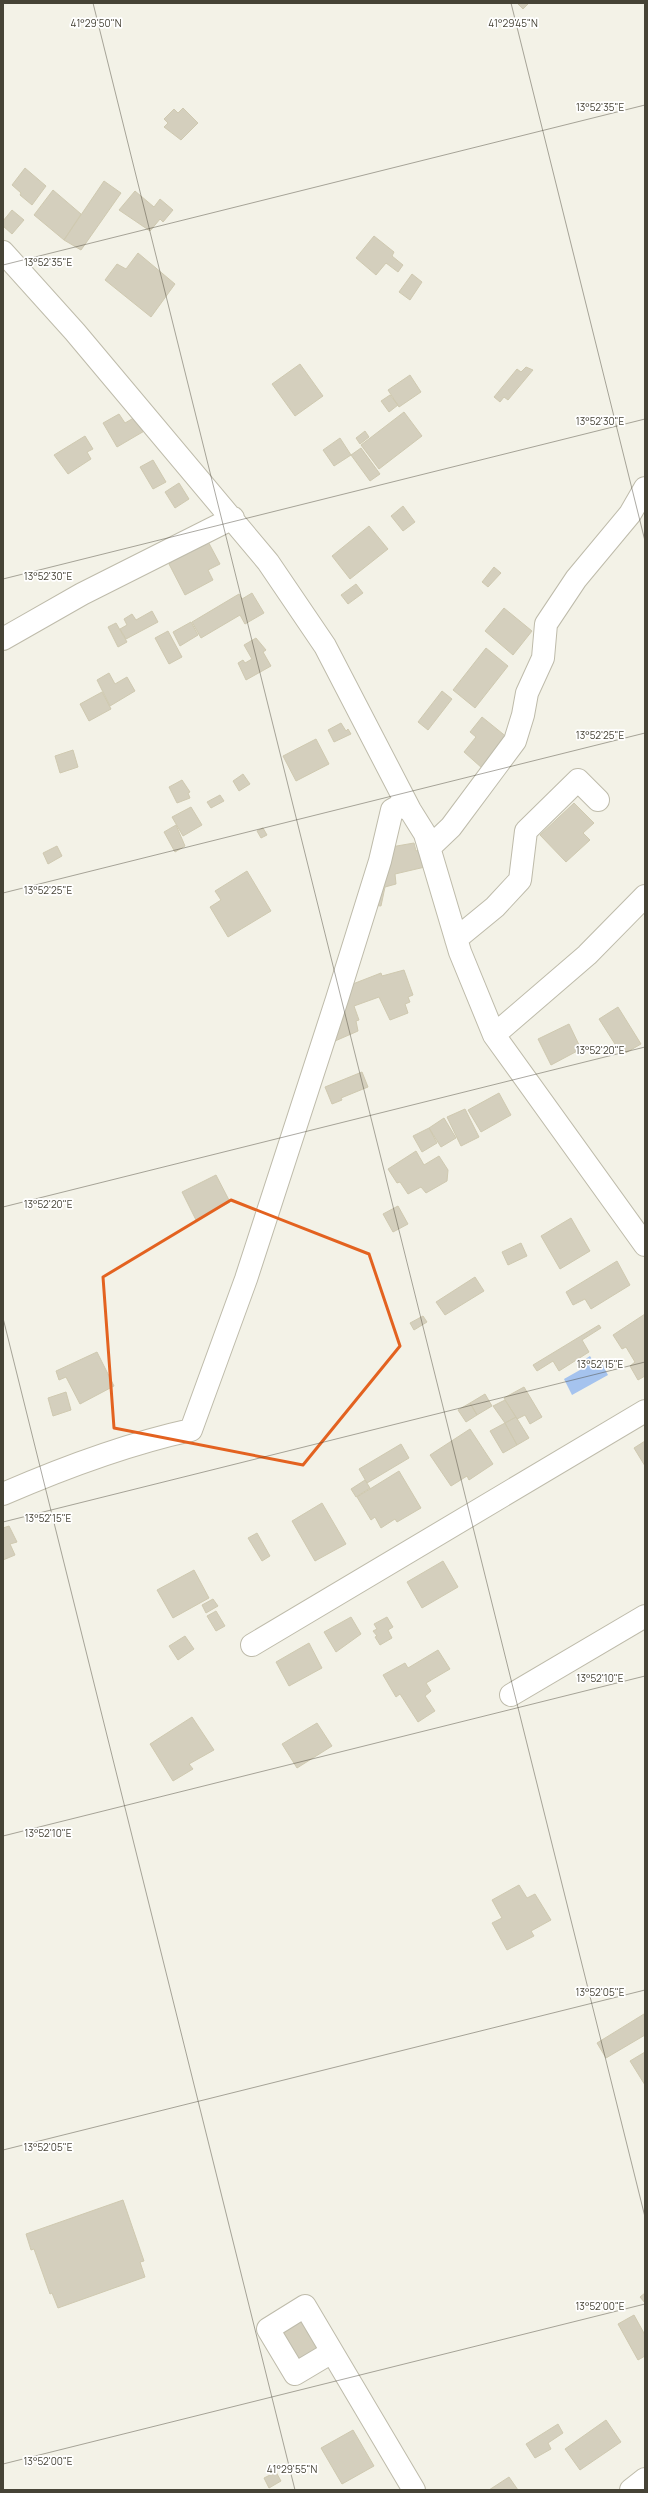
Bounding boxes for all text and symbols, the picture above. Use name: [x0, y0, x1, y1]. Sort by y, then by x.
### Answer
text: 41°29'50"N: [71, 16, 122, 30]
text: 41°29'45"N: [488, 16, 538, 30]
text: 13°52'35"E: [576, 100, 624, 114]
text: 13°52'35"E: [24, 255, 72, 269]
text: 13°52'30"E: [576, 414, 625, 428]
text: 13°52'30"E: [24, 569, 73, 583]
text: 13°52'25"E: [576, 728, 624, 742]
text: 13°52'25"E: [24, 883, 72, 897]
text: 13°52'20"E: [576, 1043, 625, 1057]
text: 13°52'20"E: [24, 1197, 73, 1211]
text: 13°52'15"E: [577, 1357, 624, 1371]
text: 13°52'15"E: [25, 1511, 72, 1525]
text: 13°52'10"E: [577, 1671, 624, 1685]
text: 13°52'10"E: [25, 1826, 72, 1840]
text: 13°52'05"E: [576, 1985, 625, 1999]
text: 13°52'05"E: [24, 2140, 73, 2154]
text: 13°52'00"E: [575, 2299, 625, 2313]
text: 13°52'00"E: [23, 2454, 73, 2468]
text: 41°29'55"N: [267, 2462, 317, 2476]

